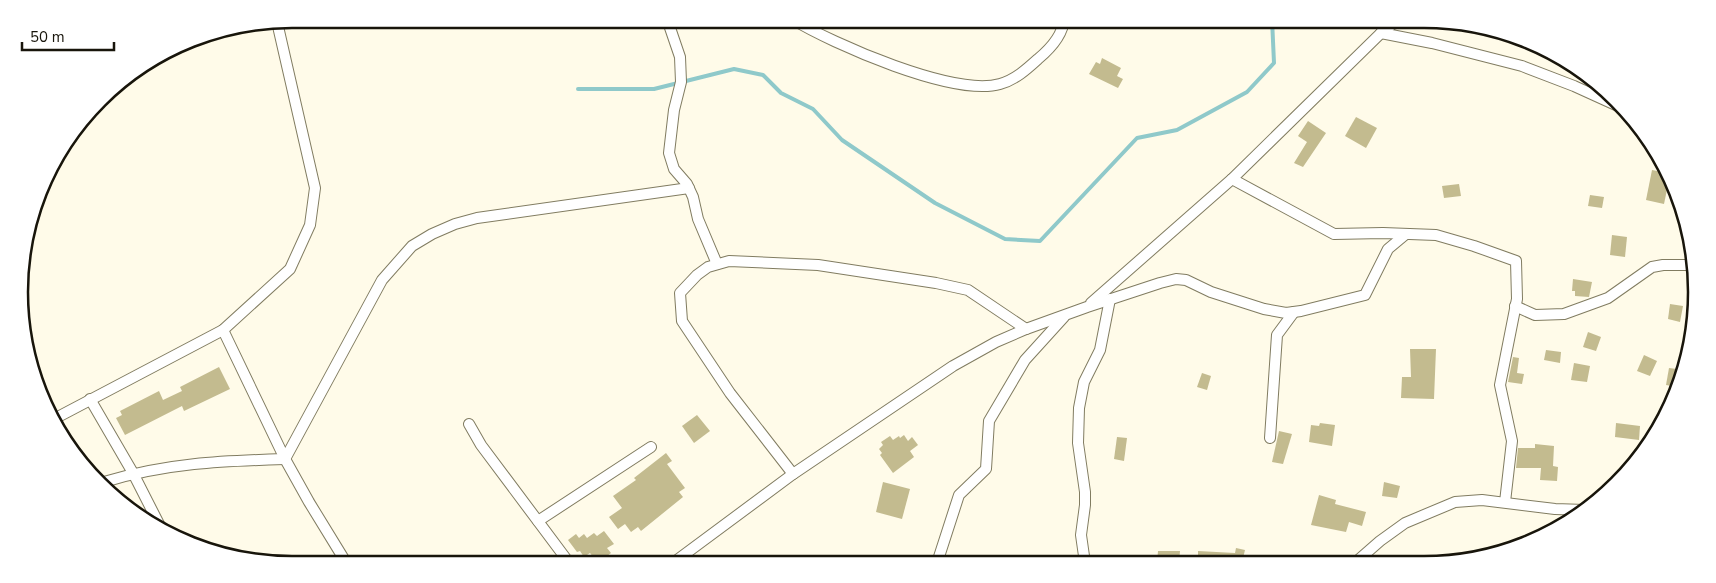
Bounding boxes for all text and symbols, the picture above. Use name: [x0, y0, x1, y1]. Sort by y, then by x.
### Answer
scale bar: [22, 20, 115, 52]
text: 50 m: [30, 27, 65, 47]

